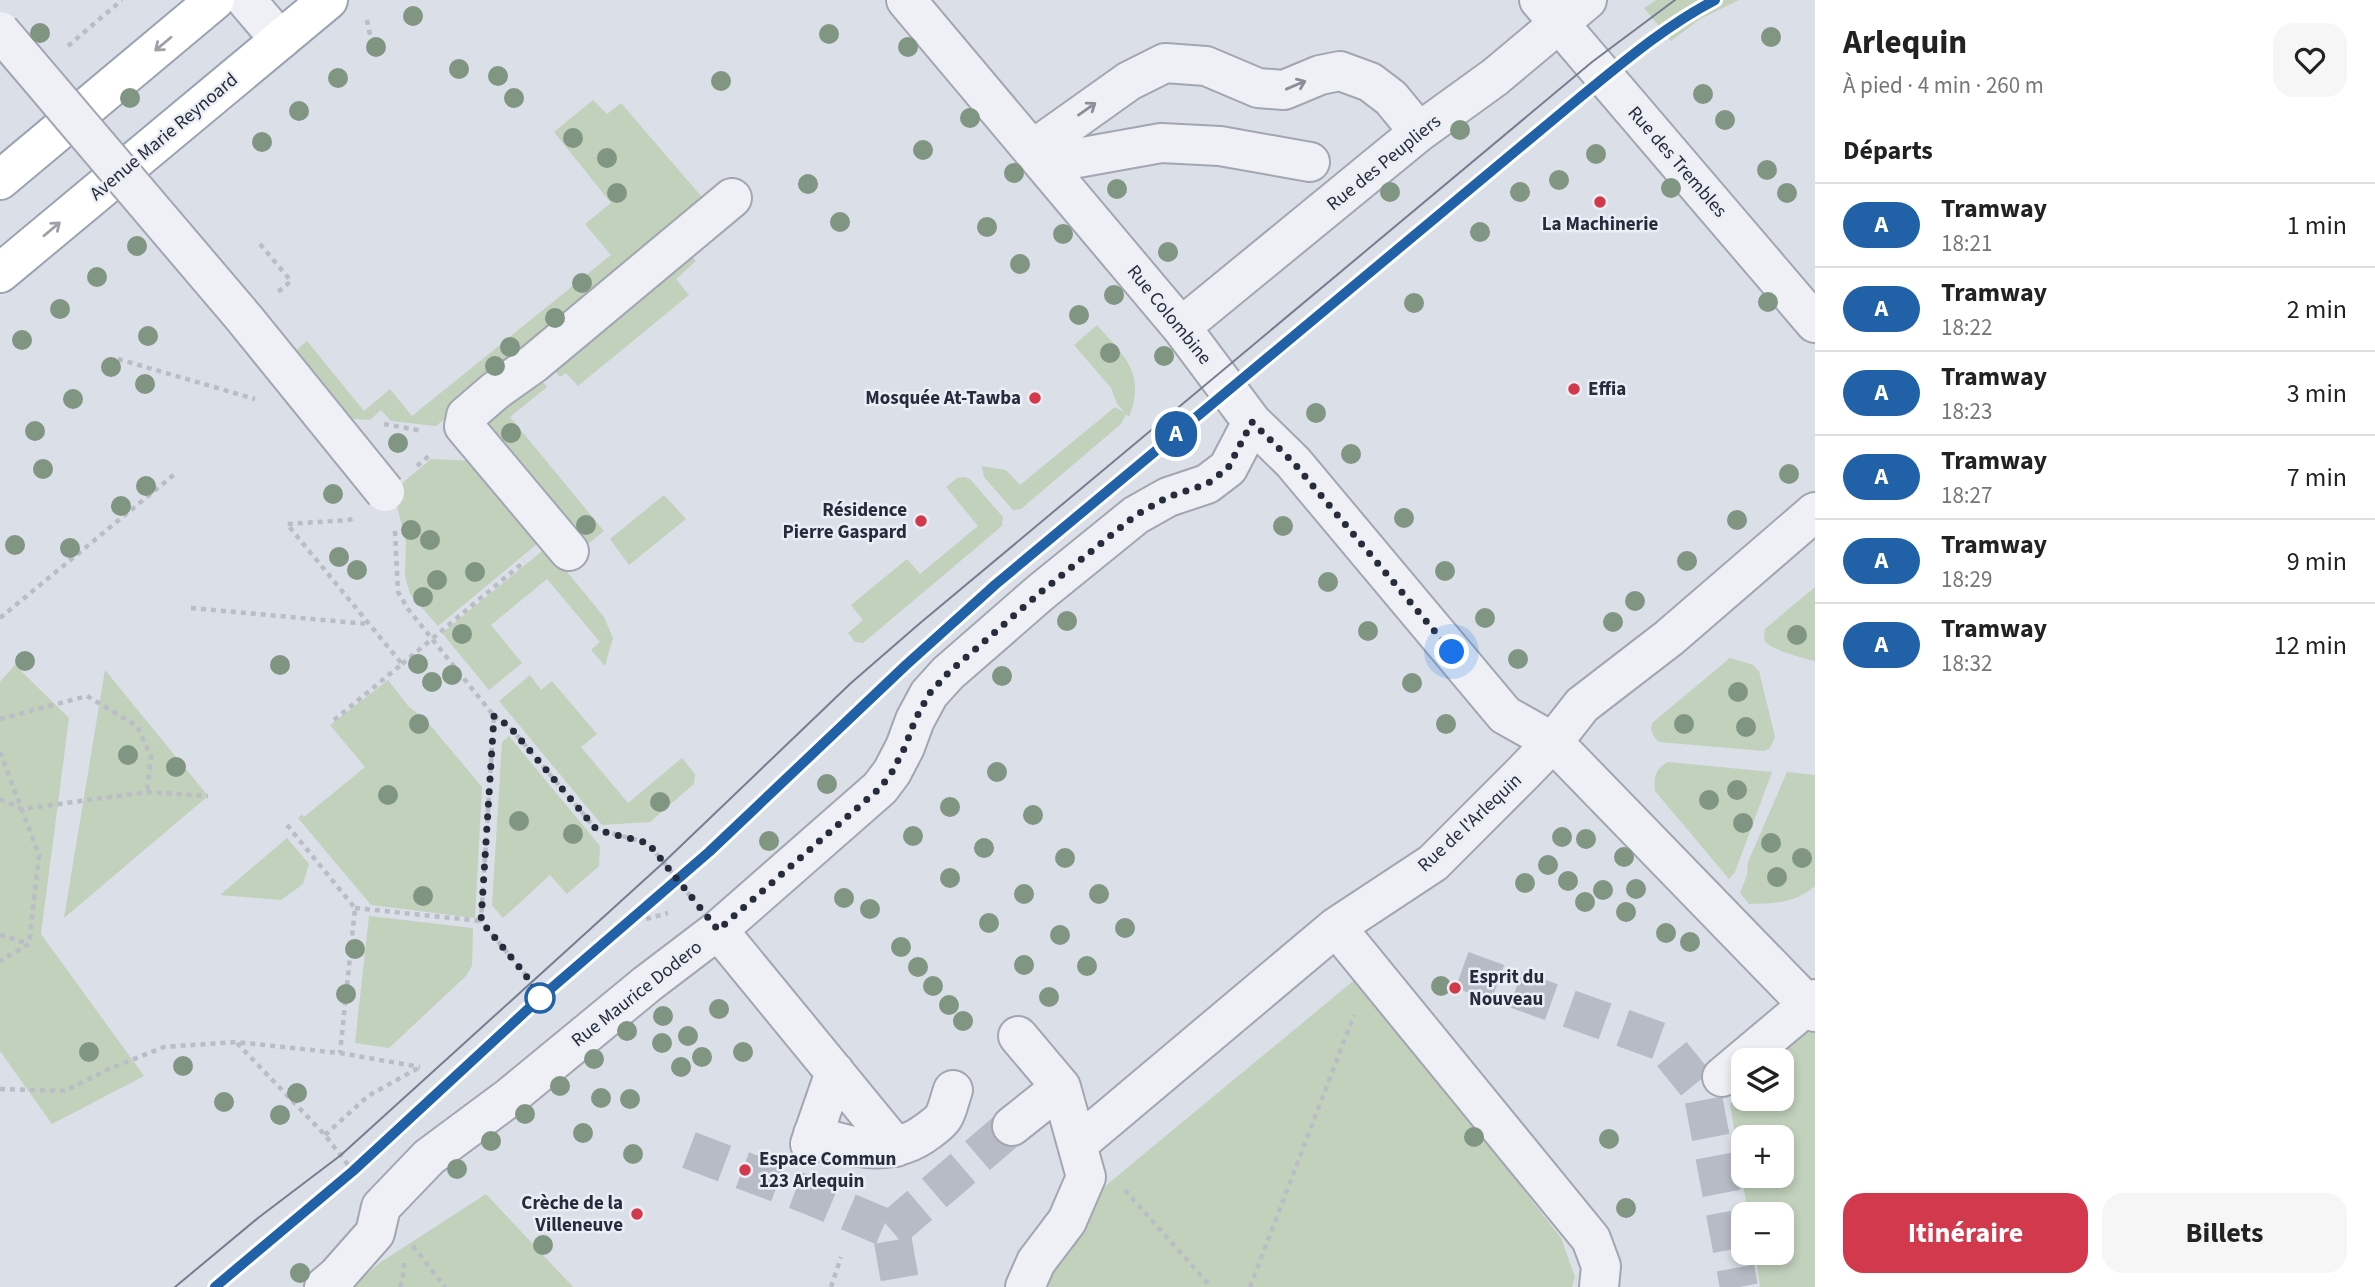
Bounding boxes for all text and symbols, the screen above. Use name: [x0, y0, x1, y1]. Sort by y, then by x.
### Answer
text: Arlequin: [1843, 19, 1967, 66]
button: heart: [2273, 23, 2347, 97]
one-way arrow: [154, 36, 172, 52]
street label: Avenue Marie Reynoard: [84, 67, 244, 207]
text: À pied · 4 min · 260 m: [1843, 69, 2044, 102]
one-way arrow: [1285, 78, 1306, 91]
street label: Rue des Trembles: [1621, 100, 1733, 224]
one-way arrow: [1077, 102, 1096, 116]
street label: Rue des Peupliers: [1321, 108, 1447, 218]
text: Départs: [1843, 132, 1933, 169]
text: Tramway: [1941, 190, 2047, 227]
marker: La Machinerie: [1592, 194, 1608, 210]
text: A: [1875, 207, 1888, 242]
text: 1 min: [2287, 207, 2347, 244]
place label: La Machinerie: [1542, 211, 1658, 238]
one-way arrow: [43, 222, 61, 237]
text: 18:21: [1941, 227, 1992, 260]
street label: Rue Colombine: [1120, 259, 1218, 371]
text: Tramway: [1941, 274, 2047, 311]
text: A: [1875, 291, 1888, 326]
text: 2 min: [2287, 291, 2347, 328]
text: 18:22: [1941, 311, 1992, 344]
text: Tramway: [1941, 358, 2047, 395]
text: A: [1875, 375, 1888, 410]
text: 3 min: [2287, 375, 2347, 412]
place label: Effia: [1588, 376, 1626, 403]
marker: Effia: [1566, 381, 1582, 397]
place label: Mosquée At-Tawba: [865, 385, 1021, 412]
marker: Mosquée At-Tawba: [1027, 390, 1043, 406]
text: 18:23: [1941, 395, 1992, 428]
line badge: A: [1153, 411, 1199, 457]
text: A: [1169, 416, 1183, 451]
text: Tramway: [1941, 442, 2047, 479]
text: A: [1875, 459, 1888, 494]
text: 7 min: [2287, 459, 2347, 496]
text: 18:27: [1941, 479, 1992, 512]
place label: Résidence Pierre Gaspard: [783, 497, 907, 546]
marker: Résidence Pierre Gaspard: [913, 513, 929, 529]
text: Tramway: [1941, 526, 2047, 563]
text: A: [1875, 543, 1888, 578]
text: 9 min: [2287, 543, 2347, 580]
text: 18:29: [1941, 563, 1992, 596]
text: Tramway: [1941, 610, 2047, 647]
text: A: [1875, 627, 1888, 662]
text: 12 min: [2274, 627, 2347, 664]
your location: [1434, 634, 1469, 669]
text: 18:32: [1941, 647, 1992, 680]
street label: Rue de l'Arlequin: [1412, 767, 1528, 879]
street label: Rue Maurice Dodero: [566, 934, 708, 1054]
place label: Esprit du Nouveau: [1469, 964, 1544, 1013]
marker: Esprit du Nouveau: [1447, 980, 1463, 996]
unlabelled marker: [525, 983, 555, 1013]
map controls: [1731, 1048, 1794, 1265]
button: layers: [1731, 1048, 1794, 1111]
button: +: [1731, 1125, 1794, 1188]
place label: Espace Commun 123 Arlequin: [759, 1146, 896, 1195]
marker: Espace Commun 123 Arlequin: [737, 1162, 753, 1178]
place label: Crèche de la Villeneuve: [521, 1190, 623, 1239]
button: Itinéraire: [1843, 1193, 2088, 1273]
button: Billets: [2102, 1193, 2347, 1273]
button: −: [1731, 1202, 1794, 1265]
marker: Crèche de la Villeneuve: [629, 1206, 645, 1222]

